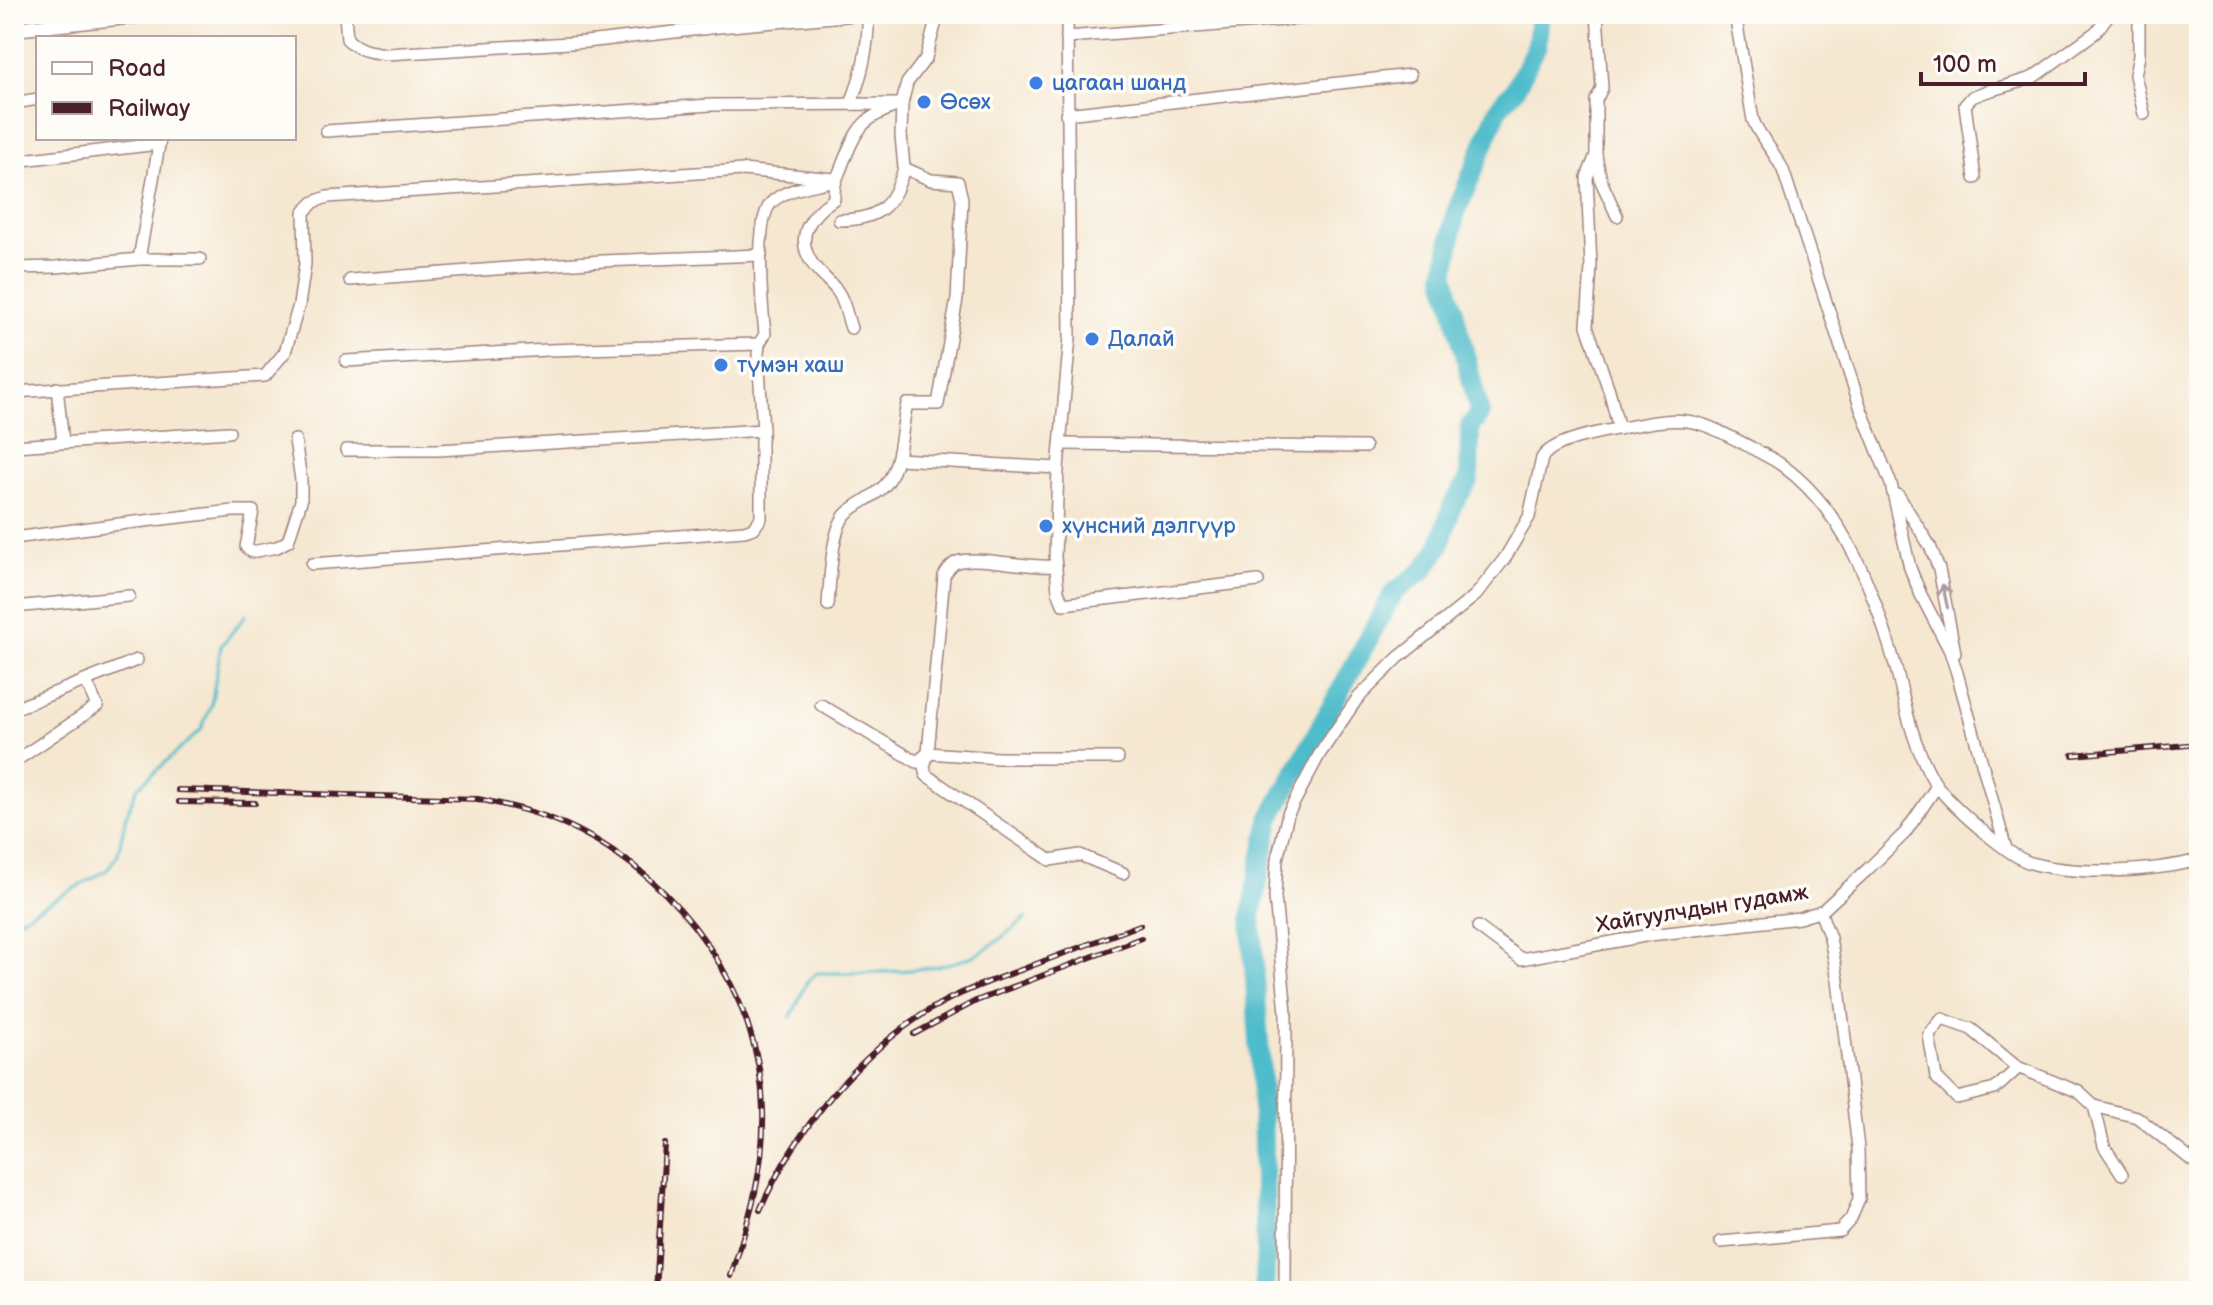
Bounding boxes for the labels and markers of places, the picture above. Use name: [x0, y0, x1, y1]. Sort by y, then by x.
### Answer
place label: цагаан шанд: [1052, 70, 1186, 97]
marker: цагаан шанд: [1027, 74, 1045, 92]
place label: Өсөх: [940, 89, 991, 116]
marker: Өсөх: [915, 93, 933, 111]
place label: Далай: [1108, 326, 1175, 353]
marker: Далай: [1083, 330, 1101, 348]
place label: түмэн хаш: [737, 352, 844, 379]
marker: түмэн хаш: [712, 356, 730, 374]
place label: хүнсний дэлгүүр: [1062, 513, 1236, 540]
marker: хүнсний дэлгүүр: [1037, 517, 1055, 535]

